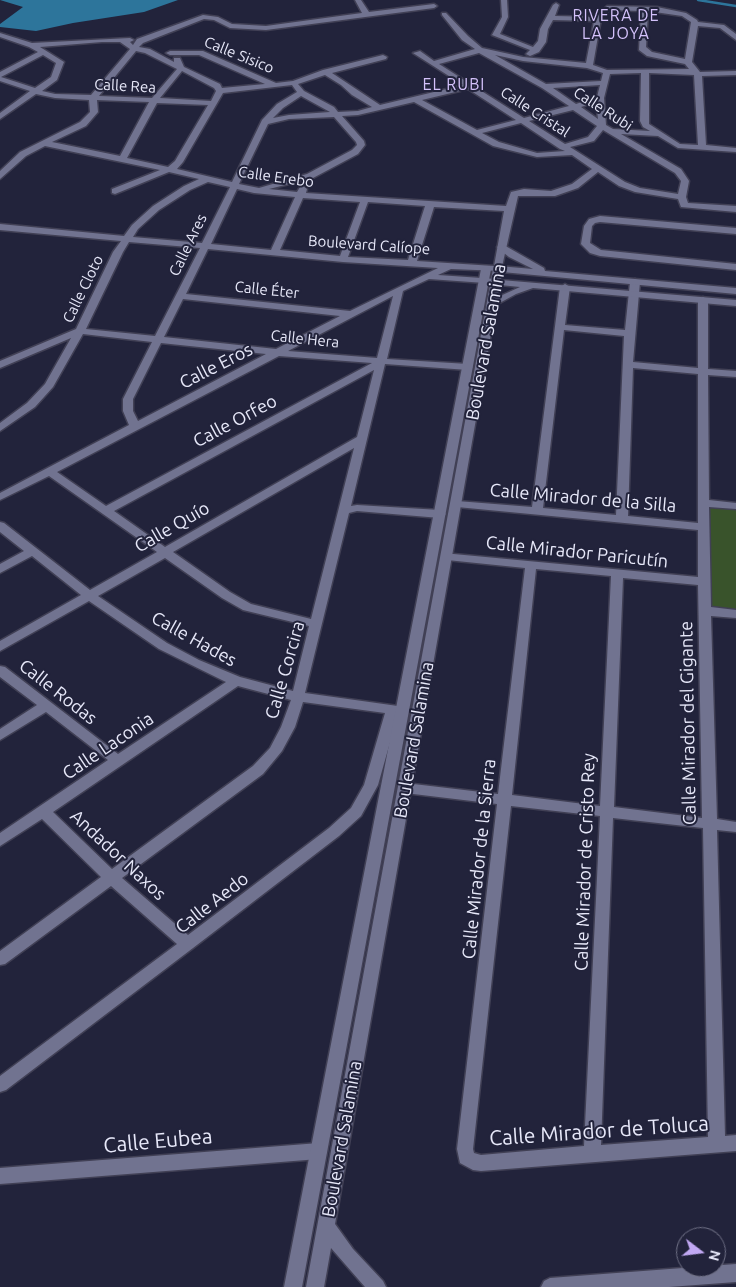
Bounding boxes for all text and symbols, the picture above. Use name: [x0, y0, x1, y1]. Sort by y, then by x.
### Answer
district label: RIVERA DE LA JOYA: [571, 6, 661, 44]
street label: Calle Sisico: [201, 33, 277, 77]
street label: Calle Rea: [94, 75, 156, 97]
district label: EL RUBI: [422, 75, 486, 95]
street label: Calle Cristal: [497, 83, 573, 141]
street label: Calle Rubi: [570, 83, 636, 135]
street label: Calle Erebo: [237, 163, 315, 191]
street label: Calle Ares: [165, 211, 211, 279]
street label: Boulevard Calíope: [307, 232, 431, 258]
street label: Calle Cloto: [59, 252, 107, 326]
street label: Boulevard Salamina: [462, 262, 510, 422]
street label: Calle Éter: [234, 278, 300, 302]
street label: Calle Hera: [270, 326, 340, 352]
street label: Calle Eros: [176, 338, 256, 394]
street label: Calle Orfeo: [189, 390, 281, 452]
street label: Calle Mirador de la Silla: [489, 479, 677, 517]
street label: Calle Quío: [131, 497, 213, 557]
street label: Calle Mirador Paricutín: [485, 532, 669, 572]
street label: Calle Hades: [148, 607, 240, 671]
street label: Calle Corcira: [261, 619, 309, 721]
street label: Calle Mirador del Gigante: [675, 621, 701, 825]
street label: Calle Rodas: [15, 655, 101, 729]
street label: Boulevard Salamina: [390, 660, 438, 820]
street label: Calle Laconia: [58, 708, 158, 784]
street label: Calle Mirador de Cristo Rey: [570, 753, 600, 971]
street label: Calle Mirador de la Sierra: [458, 758, 500, 960]
street label: Andador Naxos: [66, 805, 170, 905]
street label: Calle Aedo: [171, 868, 253, 938]
street label: Boulevard Salamina: [318, 1059, 366, 1219]
street label: Calle Mirador de Toluca: [488, 1111, 710, 1151]
street label: Calle Eubea: [102, 1124, 214, 1158]
north arrow: [676, 1227, 726, 1277]
text: N: [705, 1248, 724, 1263]

